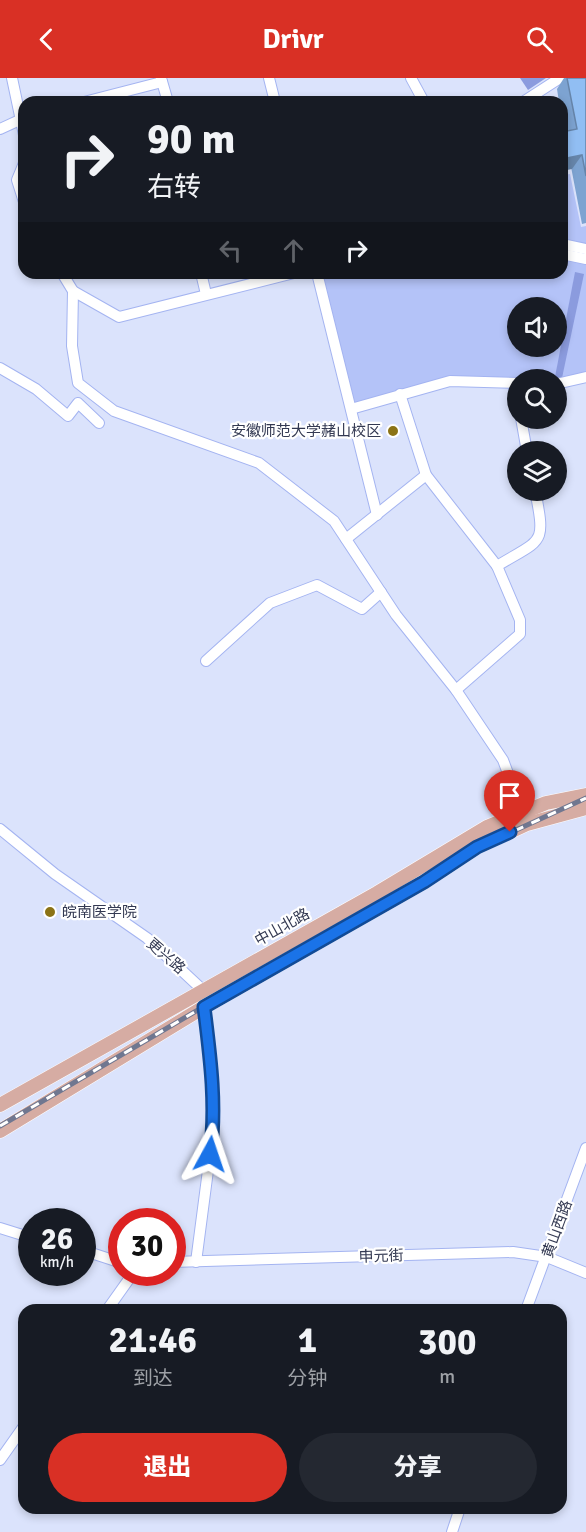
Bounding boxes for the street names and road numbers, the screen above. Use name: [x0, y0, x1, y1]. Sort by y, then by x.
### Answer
street label: 中山北路: [251, 905, 313, 949]
street label: 更兴路: [143, 934, 189, 978]
street label: 黄山西路: [538, 1198, 576, 1260]
street label: 申元街: [358, 1246, 404, 1266]

